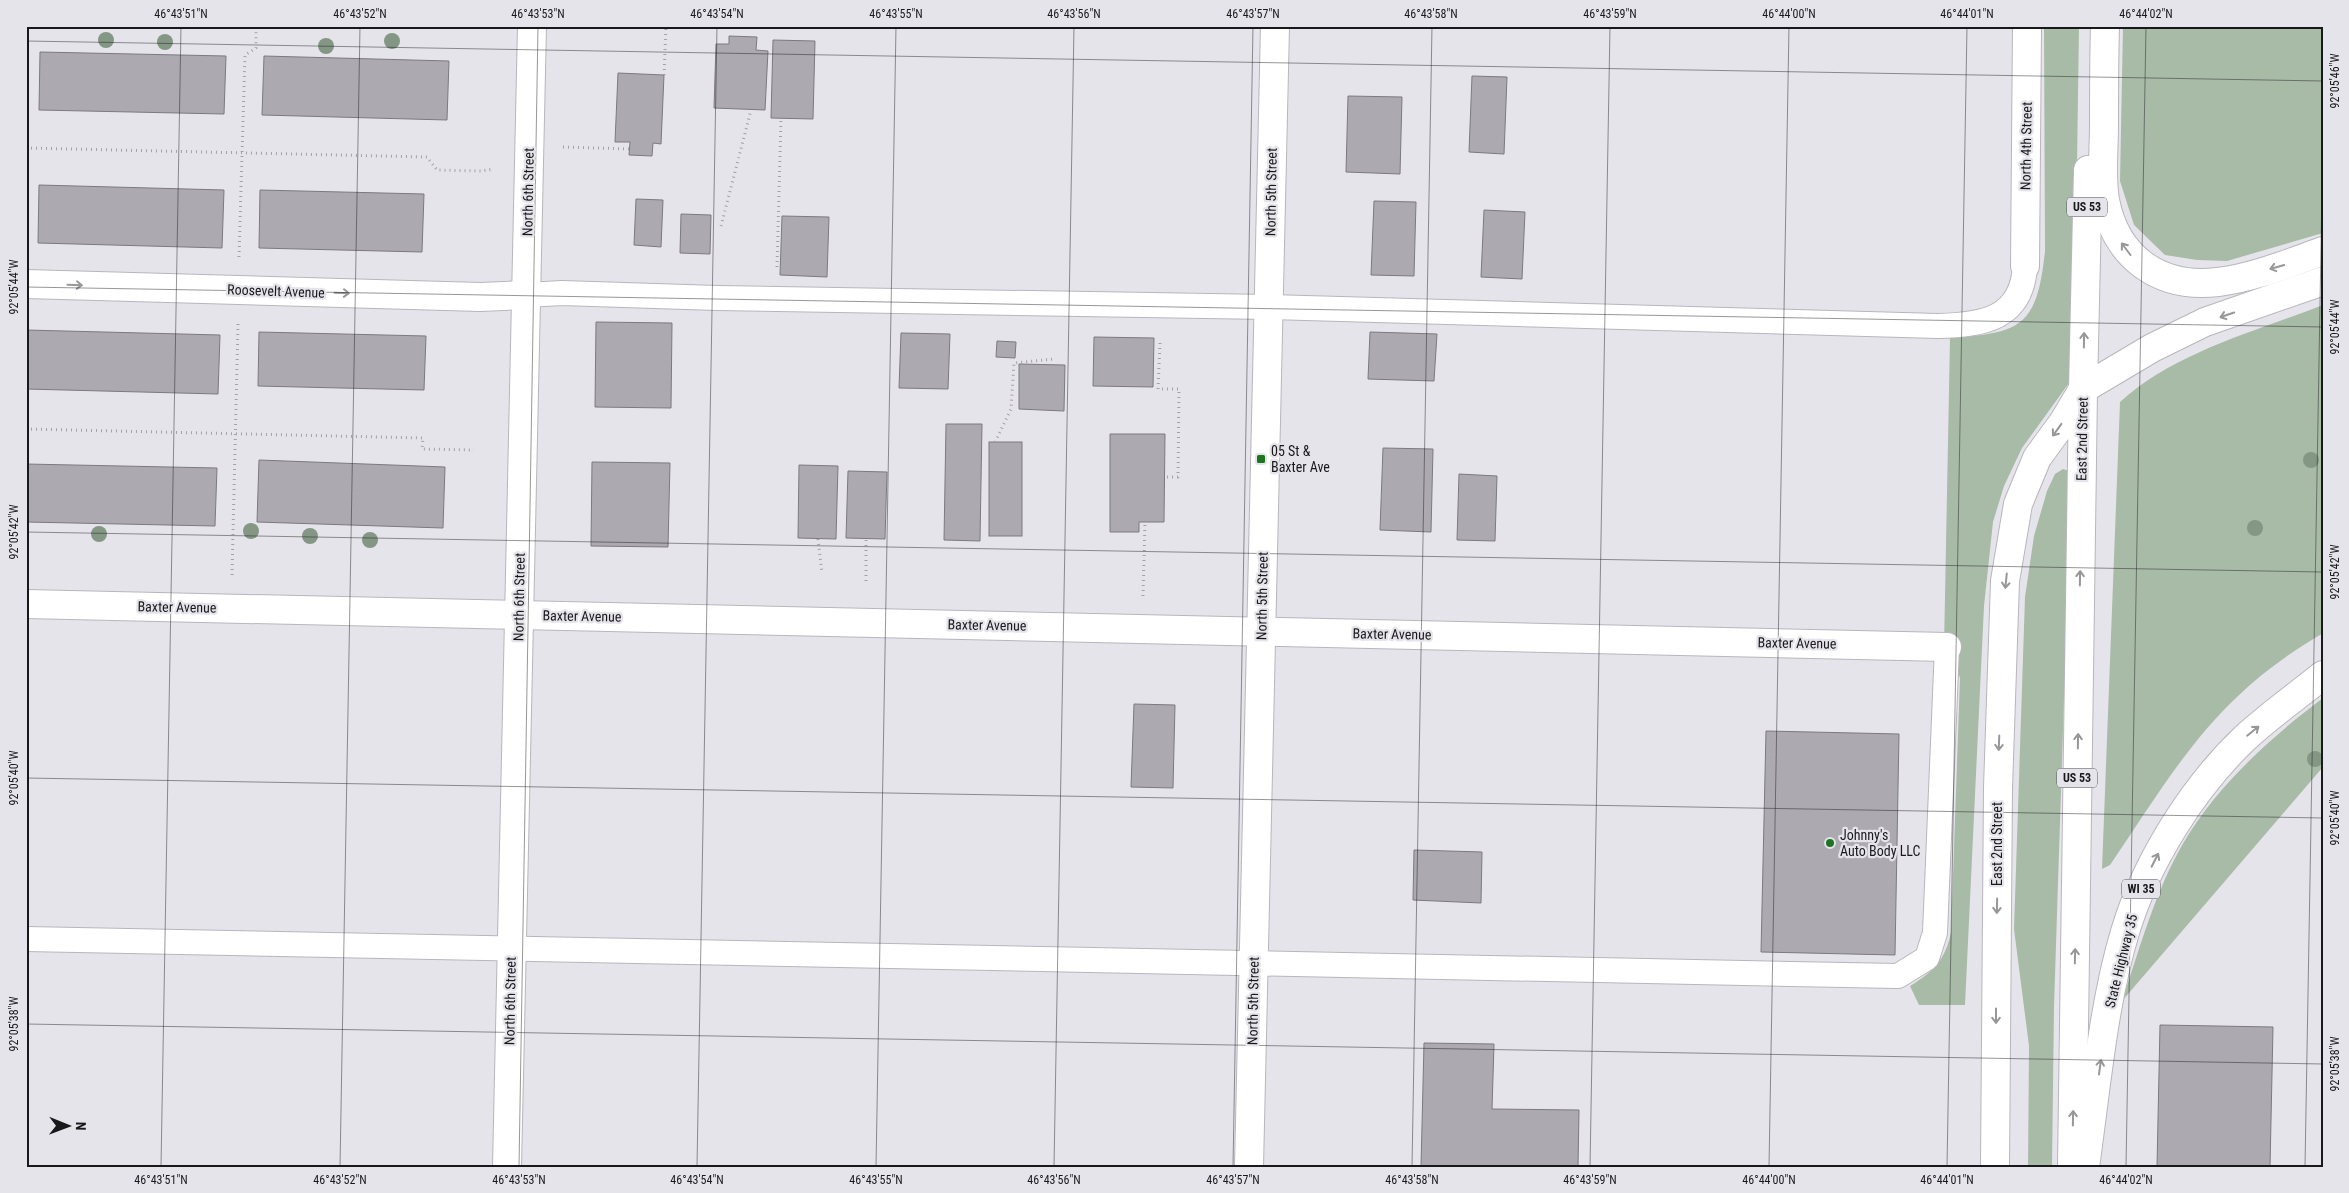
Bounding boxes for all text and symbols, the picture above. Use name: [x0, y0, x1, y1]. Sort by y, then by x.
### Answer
text: 46°43'51"N: [154, 7, 208, 21]
text: 46°43'52"N: [333, 7, 387, 21]
text: 46°43'53"N: [511, 7, 565, 21]
text: 46°43'54"N: [690, 7, 744, 21]
text: 46°43'55"N: [869, 7, 923, 21]
text: 46°43'56"N: [1047, 7, 1101, 21]
text: 46°43'57"N: [1226, 7, 1280, 21]
text: 46°43'58"N: [1404, 7, 1458, 21]
text: 46°43'59"N: [1583, 7, 1637, 21]
text: 46°44'00"N: [1762, 7, 1816, 21]
text: 46°44'01"N: [1940, 7, 1994, 21]
text: 46°44'02"N: [2119, 7, 2173, 21]
text: 92°05'46"W: [2328, 53, 2342, 109]
street label: North 4th Street: [2017, 102, 2035, 190]
street label: North 6th Street: [519, 148, 537, 236]
street label: North 5th Street: [1262, 148, 1280, 236]
road number: US 53: [2067, 198, 2107, 216]
one-way arrow: [2121, 243, 2132, 256]
text: 92°05'44"W: [7, 259, 21, 315]
one-way arrow: [2269, 263, 2285, 273]
one-way arrow: [67, 281, 83, 290]
street label: Roosevelt Avenue: [227, 281, 326, 301]
one-way arrow: [334, 289, 350, 298]
text: 92°05'44"W: [2328, 299, 2342, 355]
one-way arrow: [2219, 310, 2235, 320]
one-way arrow: [2079, 332, 2089, 348]
street label: East 2nd Street: [2073, 397, 2091, 481]
one-way arrow: [2052, 423, 2062, 437]
place label: 05 St & Baxter Ave: [1271, 443, 1330, 475]
marker: 05 St & Baxter Ave: [1255, 453, 1267, 465]
text: 92°05'42"W: [7, 504, 21, 560]
text: 92°05'42"W: [2328, 544, 2342, 600]
street label: North 5th Street: [1253, 552, 1271, 640]
street label: North 6th Street: [510, 553, 528, 641]
one-way arrow: [2076, 570, 2085, 586]
one-way arrow: [2001, 573, 2011, 589]
street label: Baxter Avenue: [137, 598, 217, 616]
street label: Baxter Avenue: [542, 607, 622, 625]
street label: Baxter Avenue: [947, 616, 1027, 634]
street label: Baxter Avenue: [1352, 625, 1432, 643]
street label: Baxter Avenue: [1757, 634, 1837, 652]
one-way arrow: [2246, 726, 2259, 737]
one-way arrow: [2073, 733, 2083, 749]
one-way arrow: [1995, 735, 2004, 751]
text: 92°05'40"W: [7, 750, 21, 806]
road number: US 53: [2057, 768, 2097, 788]
text: 92°05'40"W: [2328, 790, 2342, 846]
street label: East 2nd Street: [1989, 802, 2005, 886]
place label: Johnny's Auto Body LLC: [1840, 827, 1921, 859]
marker: Johnny's Auto Body LLC: [1824, 837, 1836, 849]
one-way arrow: [2150, 853, 2160, 868]
road number: WI 35: [2122, 880, 2160, 899]
one-way arrow: [1992, 898, 2002, 914]
street label: State Highway 35: [2102, 912, 2140, 1010]
one-way arrow: [2070, 948, 2080, 964]
street label: North 6th Street: [501, 957, 519, 1045]
street label: North 5th Street: [1244, 957, 1262, 1045]
text: 92°05'38"W: [7, 996, 21, 1052]
one-way arrow: [1991, 1008, 2001, 1024]
text: 92°05'38"W: [2328, 1036, 2342, 1092]
one-way arrow: [2095, 1059, 2105, 1075]
north arrow: [42, 1100, 92, 1150]
one-way arrow: [2068, 1110, 2077, 1126]
text: N: [73, 1122, 89, 1131]
text: 46°43'51"N: [134, 1173, 188, 1187]
text: 46°43'52"N: [313, 1173, 367, 1187]
text: 46°43'53"N: [492, 1173, 546, 1187]
text: 46°43'54"N: [670, 1173, 724, 1187]
text: 46°43'55"N: [849, 1173, 903, 1187]
text: 46°43'56"N: [1027, 1173, 1081, 1187]
text: 46°43'57"N: [1206, 1173, 1260, 1187]
text: 46°43'58"N: [1385, 1173, 1439, 1187]
text: 46°43'59"N: [1563, 1173, 1617, 1187]
text: 46°44'00"N: [1742, 1173, 1796, 1187]
text: 46°44'01"N: [1920, 1173, 1974, 1187]
text: 46°44'02"N: [2099, 1173, 2153, 1187]

